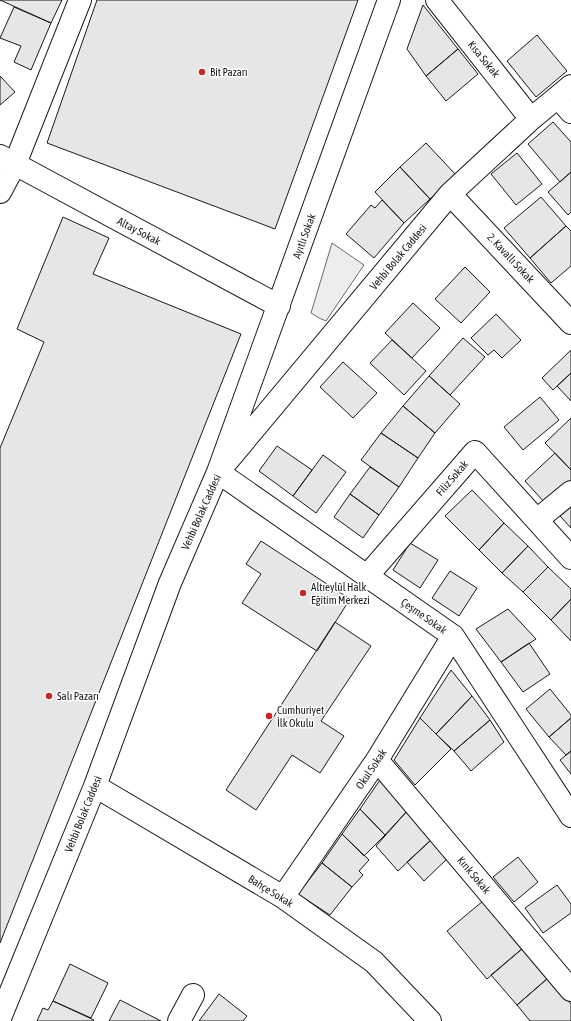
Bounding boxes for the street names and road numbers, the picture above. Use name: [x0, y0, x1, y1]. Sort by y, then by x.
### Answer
street label: Kısa Sokak: [466, 39, 502, 80]
street label: Ayıtlı Sokak: [290, 212, 318, 260]
street label: Altay Sokak: [115, 215, 163, 247]
street label: Vehbi Bolak Caddesi: [367, 222, 429, 292]
street label: 2. Kavallı Sokak: [485, 231, 537, 285]
street label: Filiz Sokak: [434, 458, 471, 498]
street label: Vehbi Bolak Caddesi: [179, 472, 223, 552]
street label: Çeşme Sokak: [399, 596, 449, 636]
street label: Okul Sokak: [353, 747, 389, 791]
street label: Vehbi Bolak Caddesi: [62, 774, 104, 854]
street label: Kırık Sokak: [455, 854, 493, 896]
street label: Bahçe Sokak: [246, 872, 296, 910]

